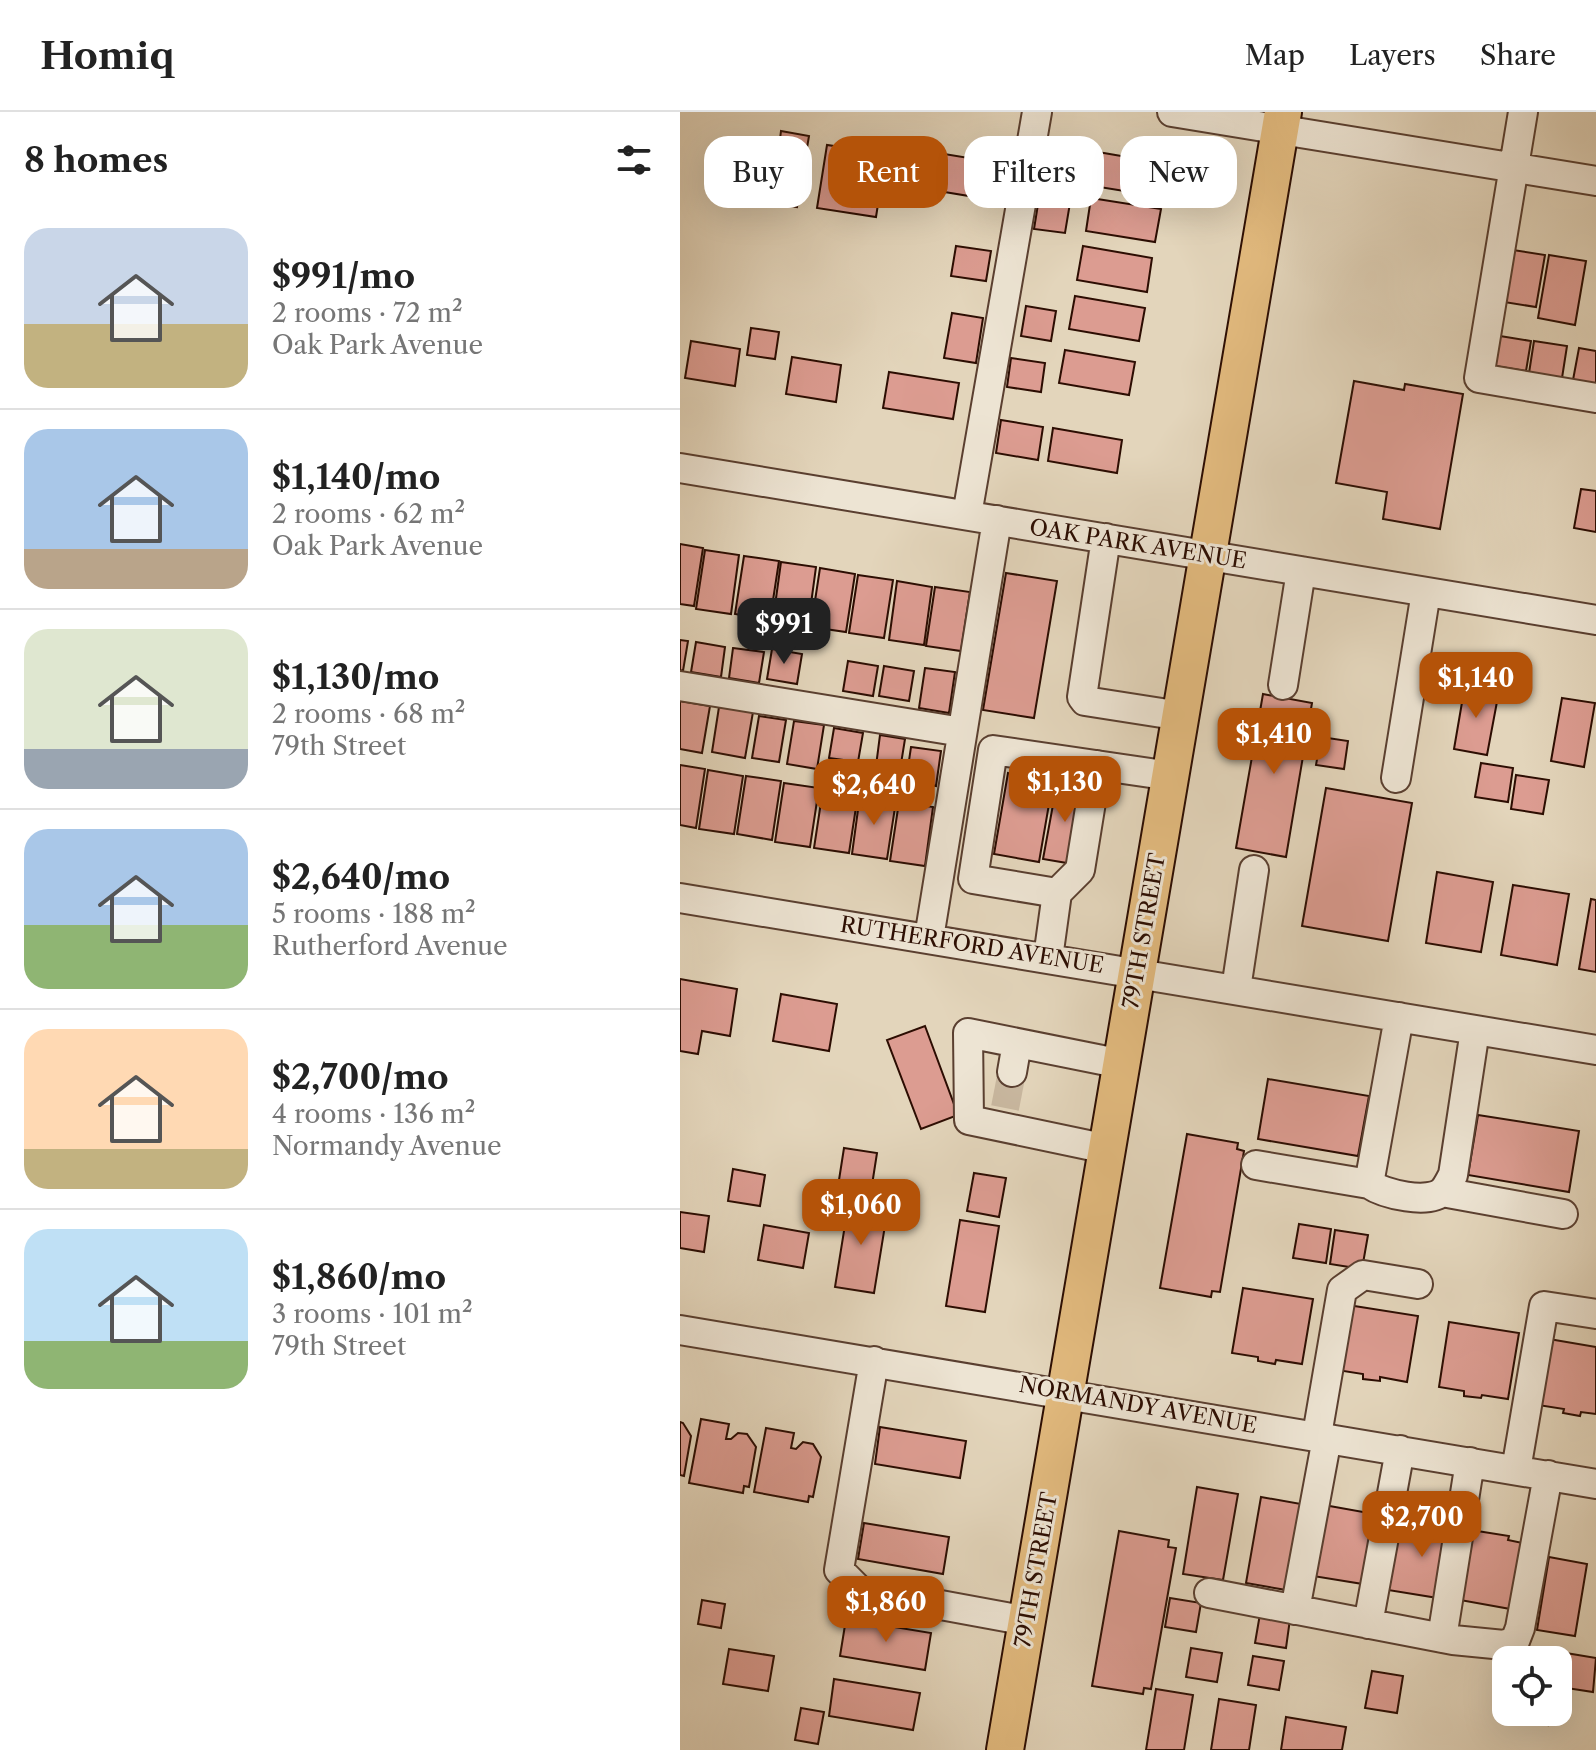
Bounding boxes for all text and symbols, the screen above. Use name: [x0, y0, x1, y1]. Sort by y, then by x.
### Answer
text: Homiq: [40, 32, 174, 79]
text: Map: [1245, 38, 1305, 72]
text: Layers: [1349, 38, 1436, 72]
text: Share: [1480, 38, 1556, 72]
chip: Buy: [704, 136, 812, 208]
chip: Rent: [828, 136, 948, 208]
chip: Filters: [964, 136, 1104, 208]
chip: New: [1120, 136, 1237, 208]
icon: filters: [612, 138, 656, 182]
text: 8 homes: [24, 139, 168, 181]
text: $991/mo: [272, 255, 415, 297]
icon: home: [88, 260, 184, 356]
text: 2 rooms · 72 m²: [272, 297, 463, 329]
text: Oak Park Avenue: [272, 329, 483, 361]
text: $1,140/mo: [272, 456, 440, 498]
icon: home: [88, 461, 184, 557]
text: 2 rooms · 62 m²: [272, 498, 465, 530]
street label: OAK PARK AVENUE: [1028, 513, 1248, 575]
text: Oak Park Avenue: [272, 530, 483, 562]
pin: $991: [737, 598, 831, 666]
text: $991: [755, 608, 813, 640]
pin: $1,140: [1411, 652, 1541, 720]
text: $1,130/mo: [272, 656, 439, 698]
icon: home: [88, 661, 184, 757]
text: $1,140: [1437, 662, 1515, 694]
text: 2 rooms · 68 m²: [272, 698, 465, 730]
pin: $1,410: [1209, 708, 1339, 776]
text: $1,410: [1236, 718, 1312, 750]
text: 79th Street: [272, 730, 406, 762]
pin: $1,130: [1000, 756, 1130, 824]
pin: $2,640: [809, 759, 939, 827]
text: $1,130: [1027, 766, 1103, 798]
text: $2,640: [832, 769, 916, 801]
street label: 79TH STREET: [1117, 851, 1171, 1011]
text: $2,640/mo: [272, 856, 450, 898]
icon: home: [88, 861, 184, 957]
text: 5 rooms · 188 m²: [272, 898, 476, 930]
street label: RUTHERFORD AVENUE: [838, 911, 1106, 979]
text: Rutherford Avenue: [272, 930, 508, 962]
text: $2,700/mo: [272, 1056, 449, 1098]
icon: home: [88, 1061, 184, 1157]
text: 4 rooms · 136 m²: [272, 1098, 475, 1130]
text: Normandy Avenue: [272, 1130, 501, 1162]
pin: $1,060: [796, 1179, 926, 1247]
text: $1,060: [820, 1189, 902, 1221]
text: $1,860/mo: [272, 1256, 446, 1298]
icon: home: [88, 1261, 184, 1357]
text: 3 rooms · 101 m²: [272, 1298, 473, 1330]
text: 79th Street: [272, 1330, 406, 1362]
street label: NORMANDY AVENUE: [1017, 1371, 1259, 1439]
street label: 79TH STREET: [1009, 1490, 1063, 1650]
pin: $2,700: [1357, 1491, 1487, 1559]
text: $2,700: [1380, 1501, 1464, 1533]
pin: $1,860: [821, 1576, 951, 1644]
text: $1,860: [845, 1586, 927, 1618]
map controls: [1492, 1646, 1572, 1726]
button: locate: [1492, 1646, 1572, 1726]

